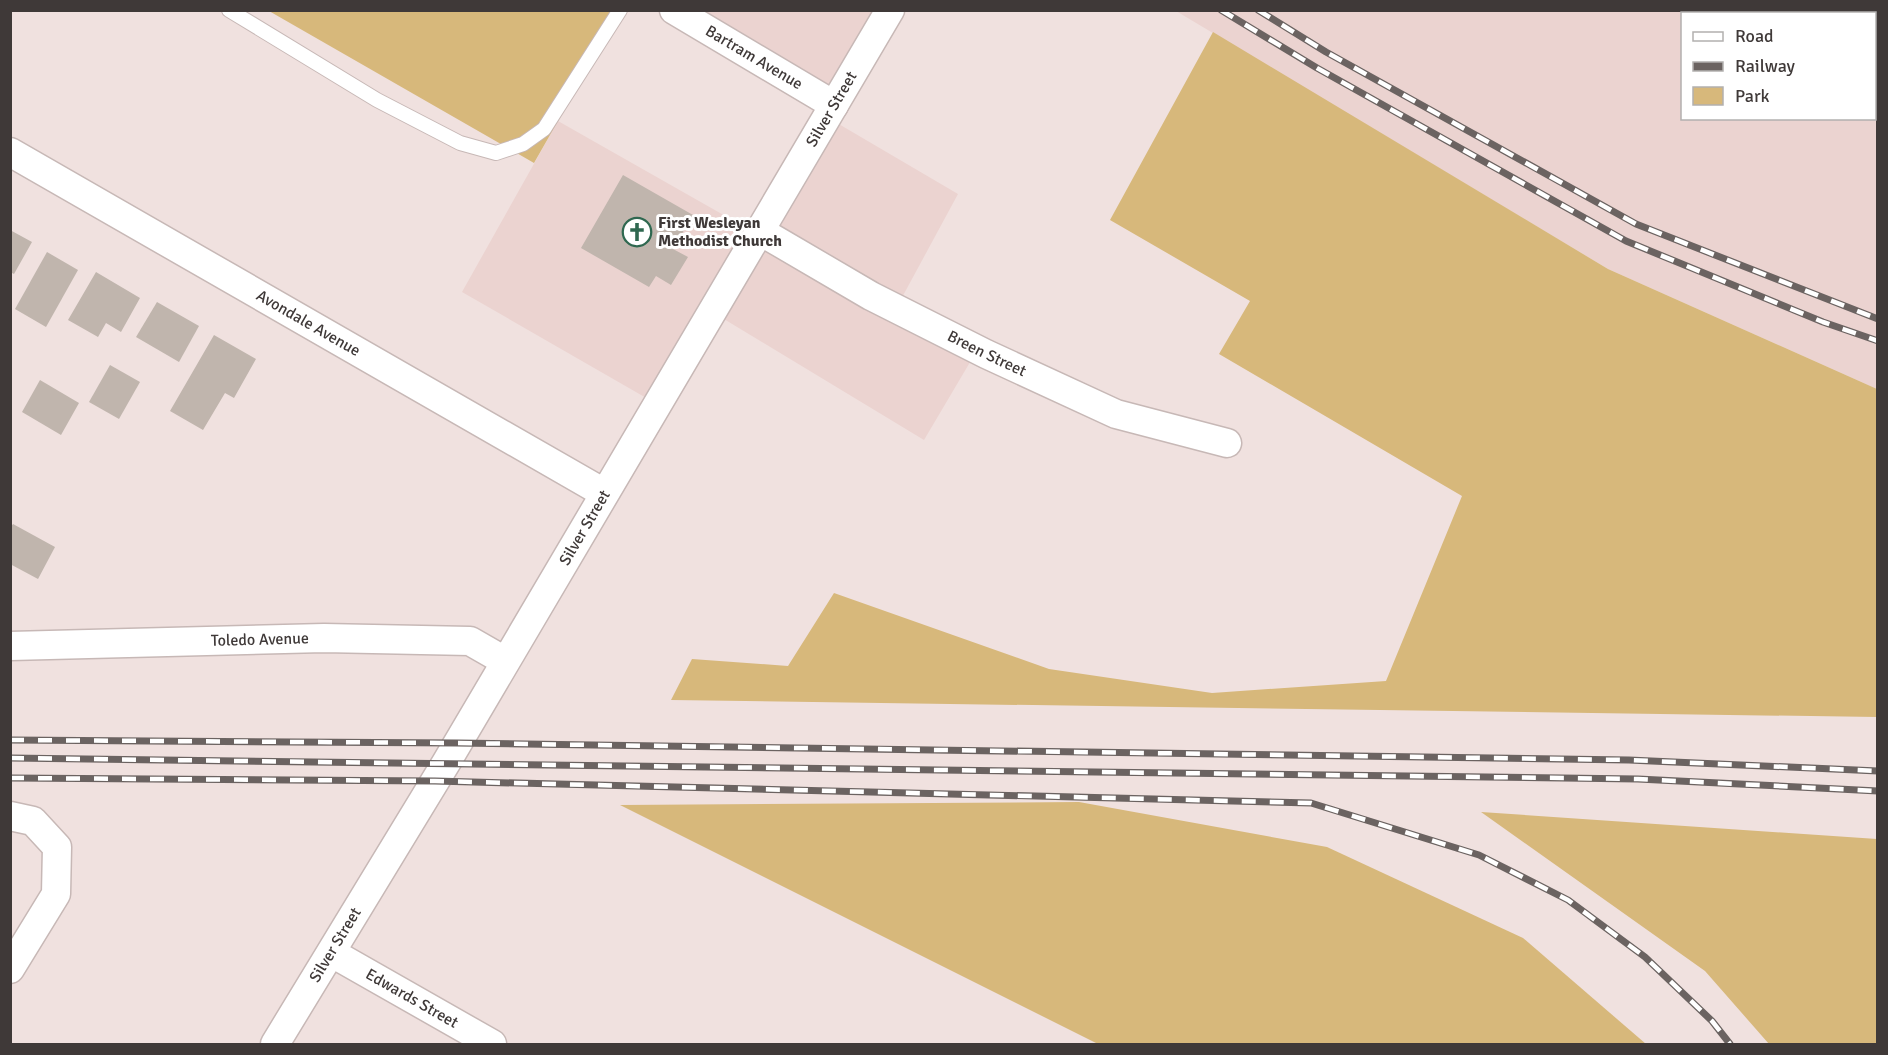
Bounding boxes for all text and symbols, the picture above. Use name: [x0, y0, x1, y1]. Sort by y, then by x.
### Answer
legend: [1681, 12, 1876, 120]
street label: Bartram Avenue: [702, 21, 806, 94]
text: Road: [1735, 25, 1774, 47]
text: Railway: [1735, 55, 1796, 77]
street label: Silver Street: [802, 68, 862, 150]
text: Park: [1735, 85, 1770, 107]
place label: First Wesleyan Methodist Church: [658, 213, 782, 251]
church icon: First Wesleyan Methodist Church: [621, 216, 653, 248]
street label: Avondale Avenue: [253, 286, 364, 361]
street label: Breen Street: [944, 326, 1030, 381]
street label: Silver Street: [555, 486, 615, 569]
street label: Toledo Avenue: [211, 628, 309, 651]
street label: Silver Street: [305, 903, 366, 986]
street label: Edwards Street: [362, 964, 462, 1033]

